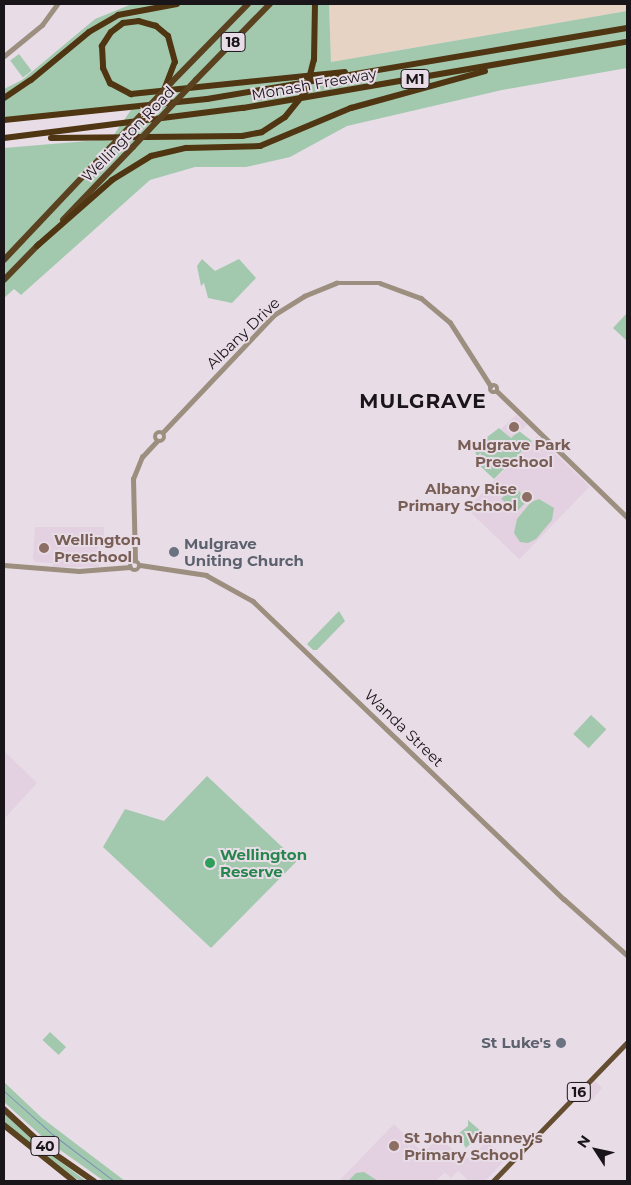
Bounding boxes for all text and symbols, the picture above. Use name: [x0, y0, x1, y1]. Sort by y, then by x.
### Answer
road number: 18: [220, 31, 246, 54]
street label: Monash Freeway: [250, 64, 378, 104]
road number: M1: [400, 68, 430, 90]
street label: Wellington Road: [78, 82, 178, 186]
street label: Albany Drive: [203, 294, 283, 372]
district label: MULGRAVE: [358, 389, 488, 413]
marker: Mulgrave Park Preschool: [508, 421, 520, 433]
place label: Mulgrave Park Preschool: [457, 435, 571, 470]
place label: Albany Rise Primary School: [398, 479, 517, 514]
marker: Albany Rise Primary School: [521, 491, 533, 503]
place label: Wellington Preschool: [54, 530, 141, 565]
place label: Mulgrave Uniting Church: [184, 534, 304, 569]
marker: Wellington Preschool: [38, 542, 50, 554]
marker: Mulgrave Uniting Church: [168, 546, 180, 558]
street label: Wanda Street: [361, 686, 447, 770]
place label: Wellington Reserve: [220, 845, 307, 880]
marker: Wellington Reserve: [204, 857, 216, 869]
place label: St Luke's: [481, 1034, 551, 1052]
marker: St Luke's: [555, 1037, 567, 1049]
road number: 16: [566, 1080, 592, 1104]
north arrow: [571, 1125, 621, 1175]
place label: St John Vianney's Primary School: [404, 1128, 543, 1163]
text: N: [573, 1132, 594, 1151]
road number: 40: [30, 1134, 60, 1158]
marker: St John Vianney's Primary School: [388, 1140, 400, 1152]

